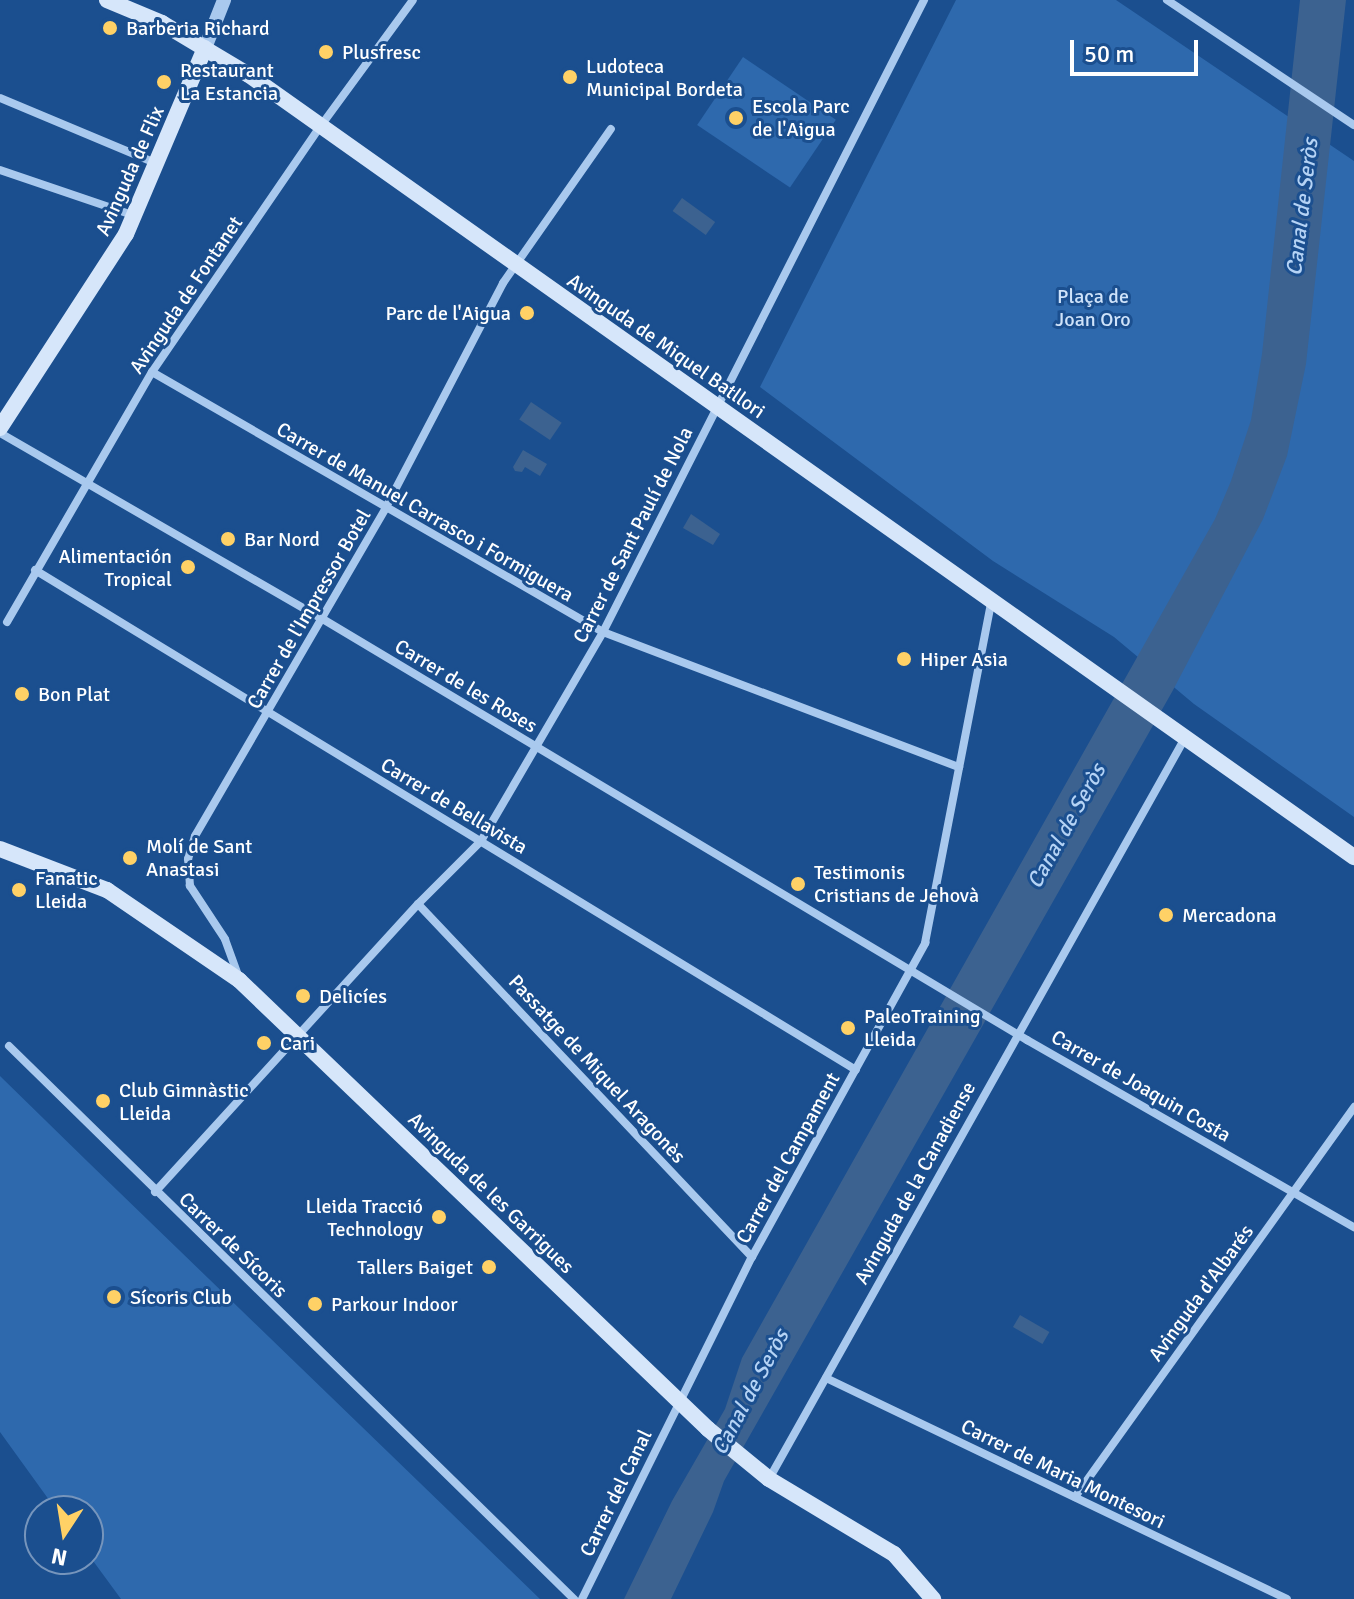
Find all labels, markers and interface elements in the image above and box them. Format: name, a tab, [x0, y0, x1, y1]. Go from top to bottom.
place label: Barberia Richard	[126, 16, 269, 40]
marker: Barberia Richard	[101, 19, 119, 37]
scale bar	[1074, 24, 1202, 74]
text: 50 m	[1084, 39, 1134, 69]
place label: Plusfresc	[342, 40, 421, 64]
marker: Plusfresc	[317, 43, 335, 61]
place label: Ludoteca Municipal Bordeta	[586, 54, 743, 101]
place label: Restaurant La Estancia	[180, 58, 278, 105]
marker: Ludoteca Municipal Bordeta	[561, 68, 579, 86]
marker: Restaurant La Estancia	[155, 73, 173, 91]
place label: Escola Parc de l'Aigua	[752, 94, 850, 141]
street label: Avinguda de Flix	[91, 102, 169, 240]
marker: Escola Parc de l'Aigua	[727, 109, 745, 127]
water label: Canal de Seròs	[1280, 137, 1324, 277]
street label: Avinguda de Fontanet	[124, 212, 248, 378]
street label: Avinguda de Miquel Batllori	[562, 269, 770, 423]
park label: Plaça de Joan Oro	[1055, 285, 1131, 332]
place label: Parc de l'Aigua	[385, 301, 511, 325]
marker: Parc de l'Aigua	[518, 304, 536, 322]
street label: Carrer de Manuel Carrasco i Formiguera	[272, 417, 578, 607]
street label: Carrer de Sant Paulí de Nola	[568, 423, 698, 647]
street label: Carrer de l'Impressor Botel	[242, 505, 376, 713]
place label: Bar Nord	[244, 527, 320, 551]
marker: Bar Nord	[219, 530, 237, 548]
place label: Alimentación Tropical	[58, 544, 172, 591]
marker: Alimentación Tropical	[179, 558, 197, 576]
street label: Carrer de les Roses	[391, 634, 541, 738]
place label: Hiper Asia	[920, 647, 1008, 671]
marker: Hiper Asia	[895, 650, 913, 668]
place label: Bon Plat	[38, 682, 110, 706]
marker: Bon Plat	[13, 685, 31, 703]
street label: Carrer de Bellavista	[376, 753, 532, 859]
water label: Canal de Seròs	[1021, 759, 1111, 893]
place label: Molí de Sant Anastasi	[146, 834, 252, 881]
marker: Molí de Sant Anastasi	[121, 849, 139, 867]
place label: Testimonis Cristians de Jehovà	[814, 860, 979, 907]
place label: Fanatic Lleida	[35, 866, 98, 913]
marker: Testimonis Cristians de Jehovà	[789, 875, 807, 893]
marker: Fanatic Lleida	[10, 881, 28, 899]
place label: Mercadona	[1182, 903, 1277, 927]
marker: Mercadona	[1157, 906, 1175, 924]
street label: Passatge de Miquel Aragonès	[503, 970, 691, 1168]
place label: Delicíes	[319, 984, 387, 1008]
marker: Delicíes	[294, 987, 312, 1005]
place label: PaleoTraining Lleida	[864, 1004, 981, 1051]
marker: PaleoTraining Lleida	[839, 1019, 857, 1037]
street label: Carrer de Joaquin Costa	[1047, 1025, 1235, 1147]
place label: Cari	[280, 1031, 315, 1055]
marker: Cari	[255, 1034, 273, 1052]
street label: Carrer del Campament	[731, 1068, 845, 1248]
place label: Club Gimnàstic Lleida	[119, 1078, 249, 1125]
street label: Avinguda de la Canadiense	[849, 1078, 981, 1288]
marker: Club Gimnàstic Lleida	[94, 1092, 112, 1110]
street label: Avinguda de les Garrigues	[403, 1108, 579, 1278]
street label: Carrer de Sícoris	[174, 1187, 292, 1303]
place label: Lleida Tracció Technology	[306, 1194, 423, 1241]
marker: Lleida Tracció Technology	[430, 1208, 448, 1226]
street label: Avinguda d'Albarés	[1143, 1220, 1259, 1366]
place label: Tallers Baiget	[357, 1255, 473, 1279]
marker: Tallers Baiget	[480, 1258, 498, 1276]
place label: Sícoris Club	[130, 1285, 232, 1309]
marker: Sícoris Club	[105, 1288, 123, 1306]
place label: Parkour Indoor	[331, 1292, 458, 1316]
marker: Parkour Indoor	[306, 1295, 324, 1313]
water label: Canal de Seròs	[706, 1325, 794, 1459]
street label: Carrer de Maria Montesori	[957, 1414, 1169, 1534]
street label: Carrer del Canal	[575, 1426, 657, 1560]
north arrow	[24, 1495, 104, 1575]
text: N	[49, 1542, 70, 1572]

